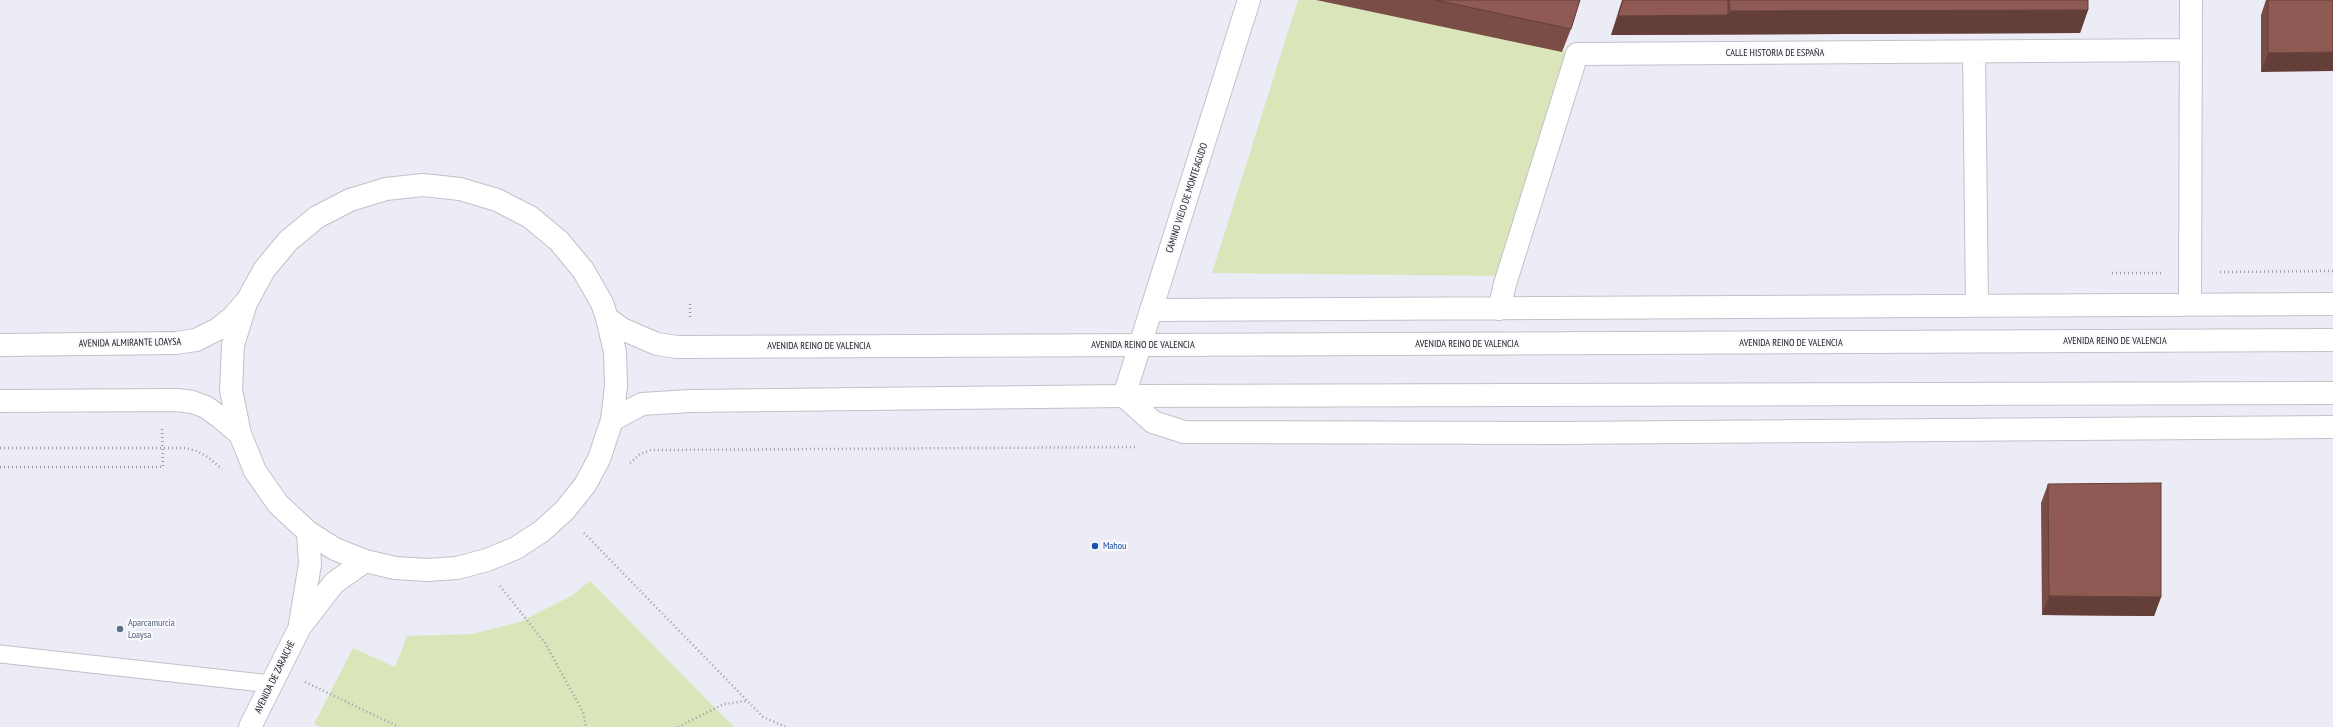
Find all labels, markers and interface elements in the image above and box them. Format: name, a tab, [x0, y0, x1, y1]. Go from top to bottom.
street label: CALLE HISTORIA DE ESPAÑA	[1726, 47, 1824, 59]
street label: CAMINO VIEJO DE MONTEAGUDO	[1164, 141, 1210, 255]
street label: AVENIDA REINO DE VALENCIA	[2063, 335, 2167, 347]
street label: AVENIDA ALMIRANTE LOAYSA	[79, 336, 181, 350]
street label: AVENIDA REINO DE VALENCIA	[1739, 337, 1843, 349]
street label: AVENIDA REINO DE VALENCIA	[1415, 338, 1519, 350]
street label: AVENIDA REINO DE VALENCIA	[1091, 339, 1195, 351]
street label: AVENIDA REINO DE VALENCIA	[767, 340, 871, 352]
place label: Mahou	[1103, 540, 1126, 552]
marker: Mahou	[1090, 541, 1100, 551]
place label: Aparcamurcia Loaysa	[128, 617, 175, 640]
marker: Aparcamurcia Loaysa	[115, 624, 125, 634]
street label: AVENIDA DE ZARAICHE	[252, 639, 298, 715]

